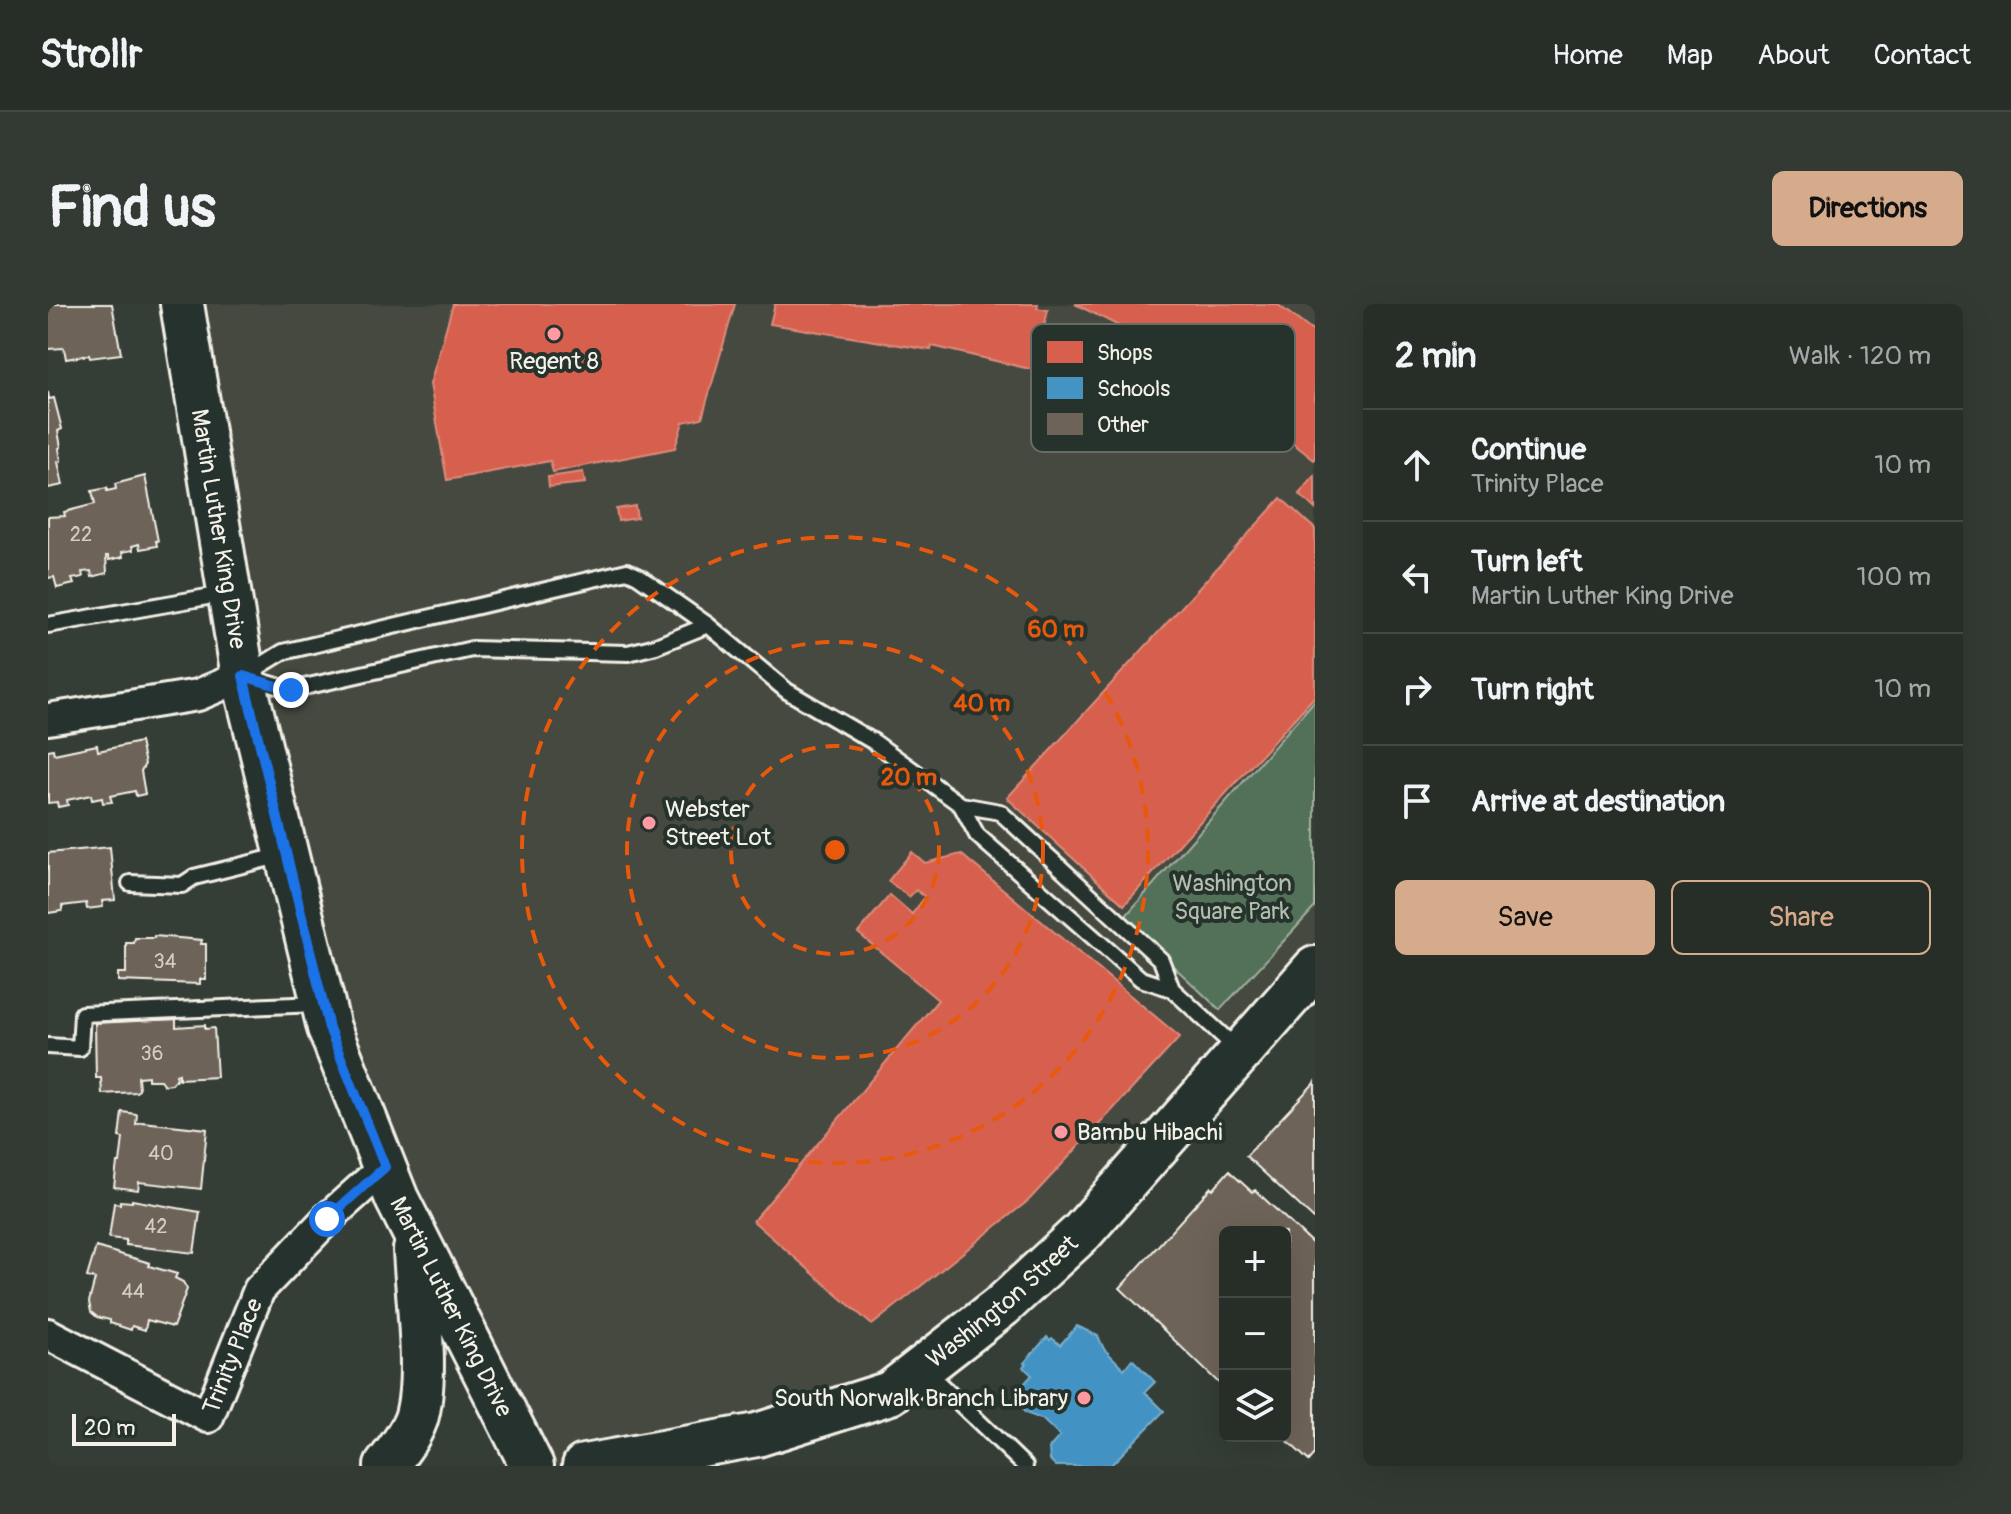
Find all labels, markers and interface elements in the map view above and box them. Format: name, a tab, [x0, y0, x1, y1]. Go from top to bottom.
text: Strollr	[40, 31, 142, 79]
text: Home	[1552, 38, 1623, 73]
text: Map	[1667, 38, 1713, 73]
text: About	[1757, 38, 1830, 73]
text: Contact	[1874, 38, 1971, 73]
button: Directions	[1772, 171, 1963, 246]
text: Find us	[48, 174, 216, 243]
legend	[1031, 324, 1295, 452]
marker: Regent 8	[545, 325, 563, 343]
text: 2 min	[1395, 335, 1477, 378]
text: Shops	[1097, 339, 1153, 367]
text: Walk · 120 m	[1789, 340, 1931, 372]
place label: Regent 8	[509, 347, 599, 376]
text: Schools	[1097, 375, 1170, 403]
street label: Martin Luther King Drive	[185, 407, 253, 651]
text: Other	[1097, 411, 1149, 439]
text: Continue	[1471, 431, 1586, 468]
icon: ahead	[1395, 443, 1439, 487]
text: 10 m	[1874, 449, 1931, 481]
text: Trinity Place	[1471, 468, 1604, 500]
house number: 22	[70, 522, 92, 547]
text: Turn left	[1471, 543, 1582, 580]
icon: left	[1395, 555, 1439, 599]
text: 100 m	[1857, 561, 1931, 593]
text: Martin Luther King Drive	[1471, 580, 1733, 612]
text: 60 m	[1028, 615, 1084, 644]
icon: right	[1395, 667, 1439, 711]
text: Turn right	[1471, 671, 1594, 708]
route end	[273, 672, 309, 708]
text: 10 m	[1874, 673, 1931, 705]
text: 40 m	[954, 689, 1010, 718]
text: 20 m	[881, 763, 937, 792]
icon: arrive	[1395, 779, 1439, 823]
text: Arrive at destination	[1471, 783, 1725, 820]
place label: Webster Street Lot	[665, 795, 772, 852]
marker: Webster Street Lot	[640, 814, 658, 832]
centre of rings	[821, 836, 849, 864]
park label: Washington Square Park	[1172, 869, 1292, 926]
button: Save	[1395, 880, 1655, 955]
button: Share	[1671, 880, 1931, 955]
house number: 34	[154, 949, 177, 974]
house number: 36	[141, 1041, 163, 1066]
place label: Bambu Hibachi	[1077, 1118, 1223, 1147]
marker: Bambu Hibachi	[1052, 1123, 1070, 1141]
house number: 40	[148, 1141, 174, 1166]
street label: Martin Luther King Drive	[384, 1192, 519, 1422]
route start	[309, 1201, 345, 1237]
house number: 42	[145, 1214, 167, 1239]
map controls	[1219, 1226, 1291, 1442]
button: +	[1219, 1226, 1291, 1298]
street label: Washington Street	[920, 1229, 1084, 1374]
house number: 44	[121, 1279, 145, 1304]
street label: Trinity Place	[196, 1294, 269, 1418]
button: −	[1219, 1298, 1291, 1370]
button: layers	[1219, 1370, 1291, 1442]
place label: South Norwalk Branch Library	[774, 1384, 1068, 1413]
marker: South Norwalk Branch Library	[1075, 1389, 1093, 1407]
scale bar	[72, 1410, 176, 1446]
text: 20 m	[84, 1414, 136, 1442]

